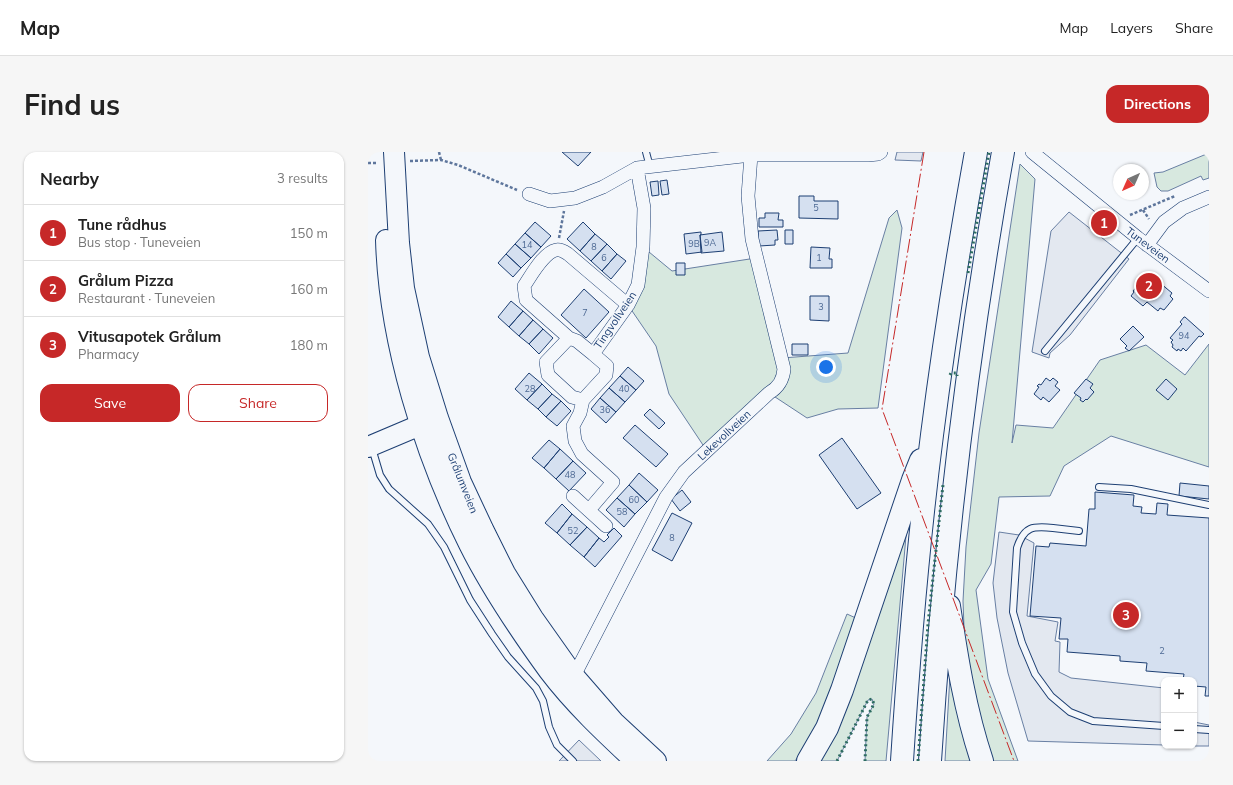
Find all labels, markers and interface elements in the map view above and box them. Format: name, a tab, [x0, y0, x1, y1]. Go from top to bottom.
text: Map	[20, 16, 60, 40]
text: Map	[1059, 19, 1088, 37]
text: Layers	[1110, 19, 1153, 37]
text: Share	[1175, 19, 1213, 37]
button: Directions	[1106, 85, 1209, 123]
text: Find us	[24, 87, 120, 122]
north arrow	[1113, 164, 1149, 200]
text: Nearby	[40, 168, 99, 189]
text: 3 results	[277, 170, 328, 186]
house number: 5	[813, 202, 819, 213]
pin: 1	[1091, 208, 1117, 238]
text: Tune rådhus	[78, 215, 166, 234]
street label: Tuneveien	[1123, 224, 1173, 266]
text: 1	[49, 225, 57, 241]
text: 150 m	[290, 225, 328, 241]
text: Bus stop · Tuneveien	[78, 234, 201, 250]
house number: 9A	[704, 237, 716, 248]
house number: 9B	[688, 238, 700, 249]
house number: 14	[522, 239, 533, 250]
house number: 8	[591, 241, 597, 252]
house number: 6	[601, 252, 607, 263]
house number: 1	[816, 252, 822, 263]
text: Grålum Pizza	[78, 271, 174, 290]
pin: 2	[1136, 271, 1162, 301]
text: 2	[49, 281, 57, 297]
text: 160 m	[290, 281, 328, 297]
street label: Tingvollveien	[591, 289, 639, 351]
text: Restaurant · Tuneveien	[78, 290, 215, 306]
house number: 3	[818, 301, 824, 312]
house number: 7	[582, 307, 588, 318]
text: Vitusapotek Grålum	[78, 327, 221, 346]
house number: 94	[1179, 330, 1190, 341]
text: 3	[49, 337, 57, 353]
text: 180 m	[290, 337, 328, 353]
text: Pharmacy	[78, 346, 139, 362]
your location	[816, 357, 836, 377]
house number: 28	[525, 383, 535, 394]
house number: 40	[619, 383, 629, 394]
button: Save	[40, 384, 180, 422]
button: Share	[188, 384, 328, 422]
house number: 36	[600, 404, 610, 415]
street label: Lekevollveien	[695, 407, 753, 463]
street label: Grålumveien	[445, 451, 481, 515]
house number: 48	[565, 469, 575, 480]
house number: 60	[629, 494, 639, 505]
house number: 58	[617, 506, 627, 517]
house number: 52	[568, 525, 578, 536]
house number: 8	[669, 532, 675, 543]
pin: 3	[1113, 600, 1139, 630]
house number: 2	[1159, 645, 1165, 656]
map controls	[1161, 677, 1197, 749]
button: +	[1161, 677, 1197, 713]
button: −	[1161, 713, 1197, 749]

